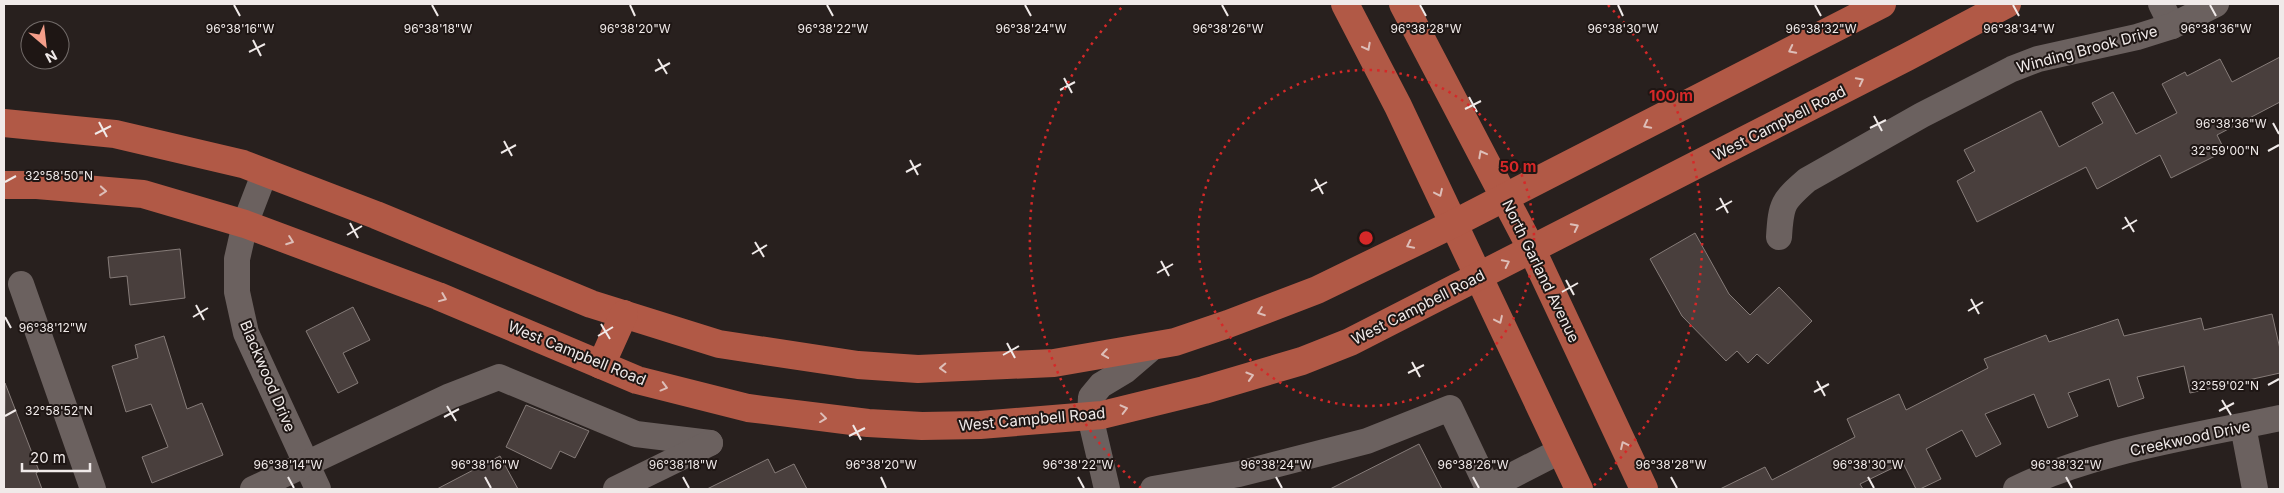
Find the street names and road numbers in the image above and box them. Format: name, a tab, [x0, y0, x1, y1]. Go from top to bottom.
street label: Winding Brook Drive	[2014, 21, 2160, 77]
street label: West Campbell Road	[1709, 81, 1849, 165]
street label: North Garland Avenue	[1498, 196, 1584, 346]
street label: West Campbell Road	[1348, 265, 1488, 349]
street label: Blackwood Drive	[236, 317, 300, 435]
street label: West Campbell Road	[505, 317, 649, 389]
street label: West Campbell Road	[958, 403, 1106, 435]
street label: Creekwood Drive	[2128, 416, 2252, 460]

